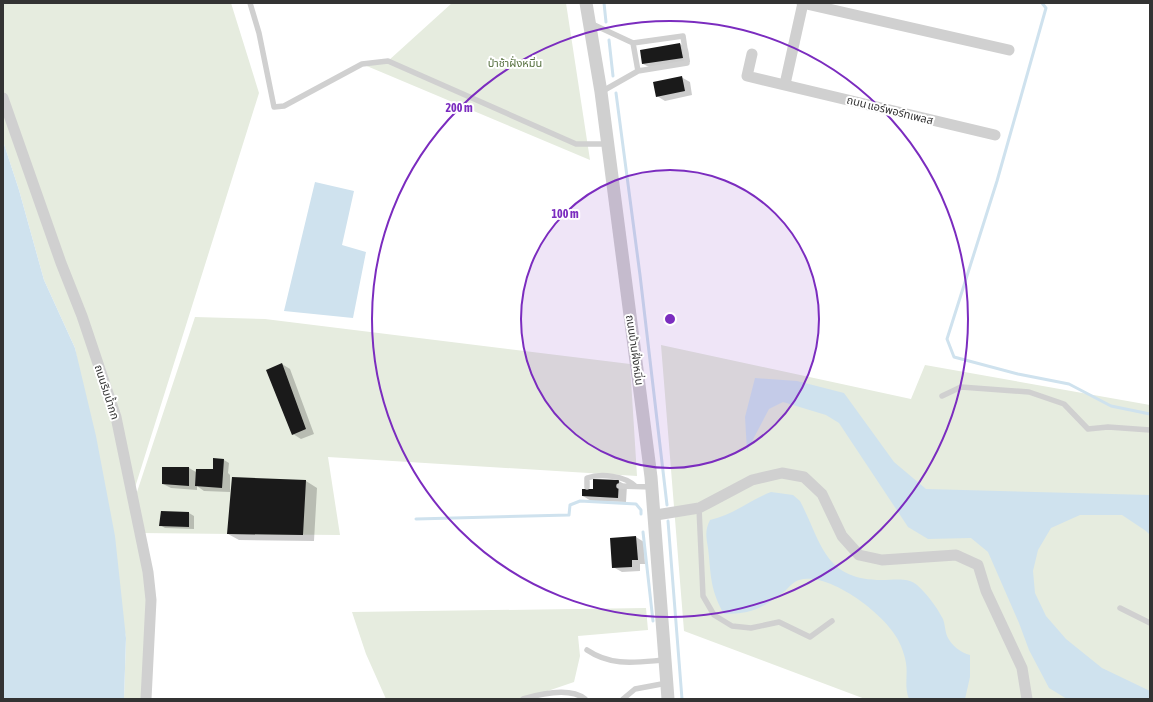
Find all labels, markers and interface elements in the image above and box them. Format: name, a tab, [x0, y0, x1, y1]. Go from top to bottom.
park label: ป่าช้าฝั่งหมิ่น	[488, 55, 542, 69]
street label: ถนน แอร์พอร์ทเพลส	[846, 93, 934, 127]
text: 200 m	[445, 101, 473, 115]
text: 100 m	[551, 207, 579, 221]
centre of rings	[663, 312, 677, 326]
street label: ถนนบ้านฝั่งหมิ่น	[624, 314, 647, 386]
street label: ถนนริมน้ำกก	[93, 363, 123, 421]

